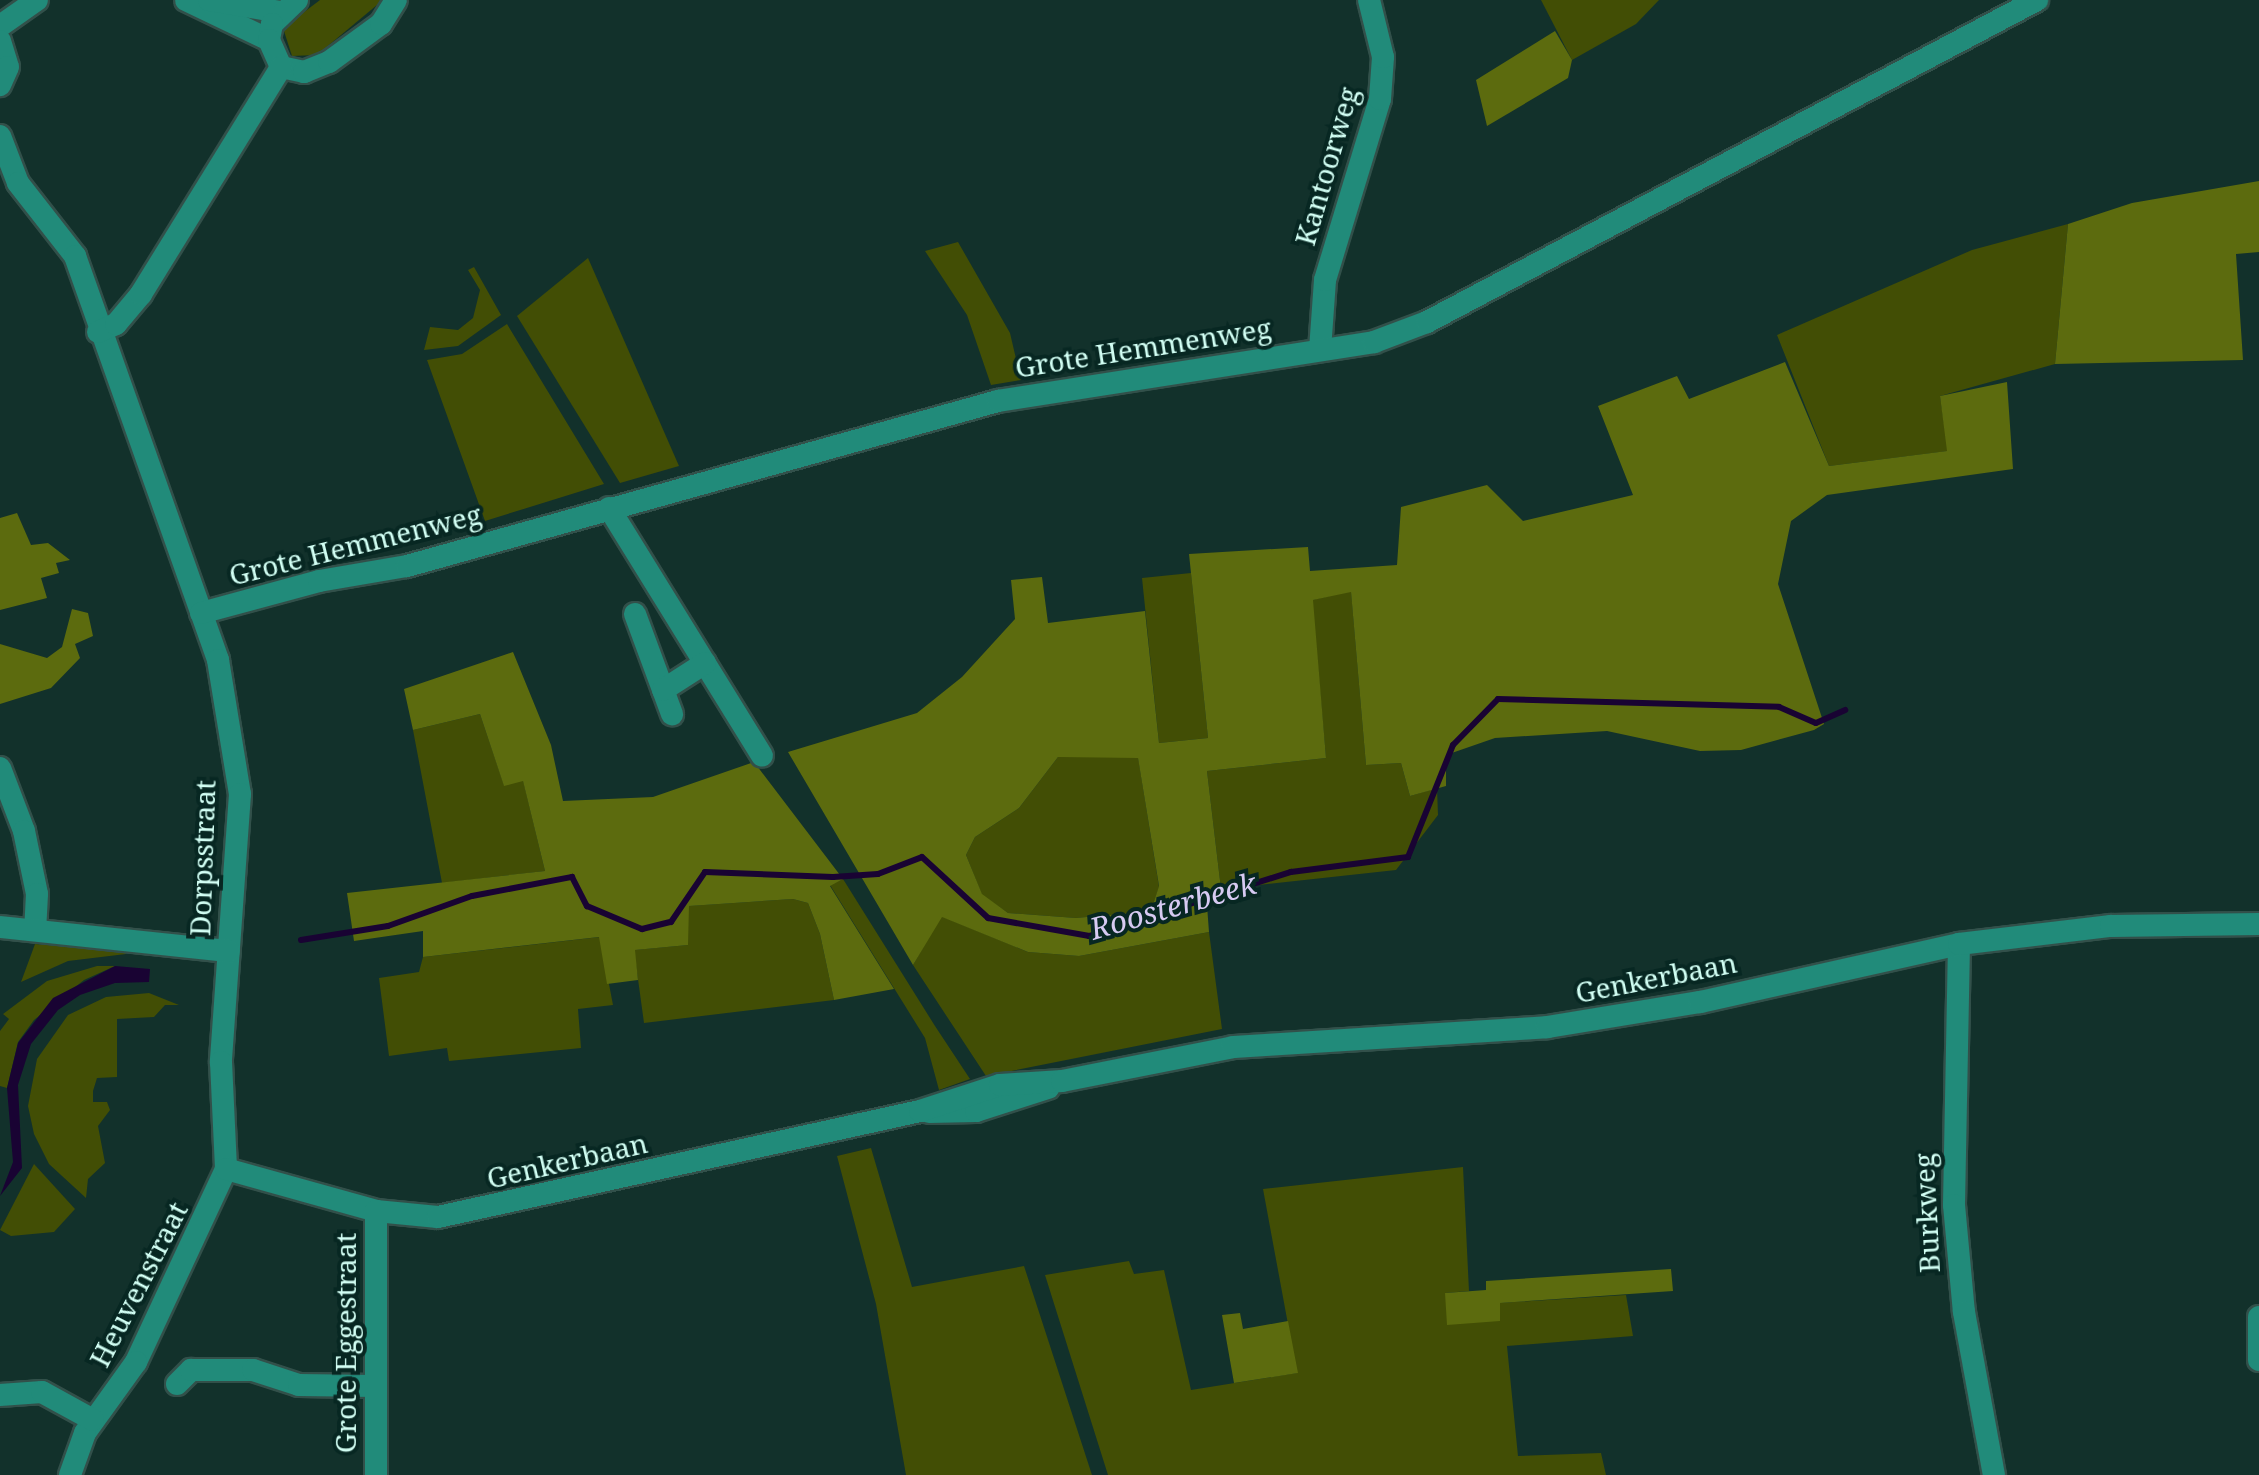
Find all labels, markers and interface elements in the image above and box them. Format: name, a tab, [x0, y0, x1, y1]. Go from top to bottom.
street label: Kantoorweg	[1287, 83, 1365, 249]
street label: Grote Hemmenweg	[1013, 310, 1273, 384]
street label: Grote Hemmenweg	[225, 496, 485, 592]
street label: Dorpsstraat	[182, 779, 222, 937]
water label: Roosterbeek	[1086, 865, 1260, 947]
street label: Genkerbaan	[1572, 945, 1740, 1009]
street label: Genkerbaan	[483, 1125, 651, 1195]
street label: Burkweg	[1906, 1152, 1946, 1274]
street label: Heuvenstraat	[82, 1196, 194, 1372]
street label: Grote Eggestraat	[328, 1233, 362, 1453]

